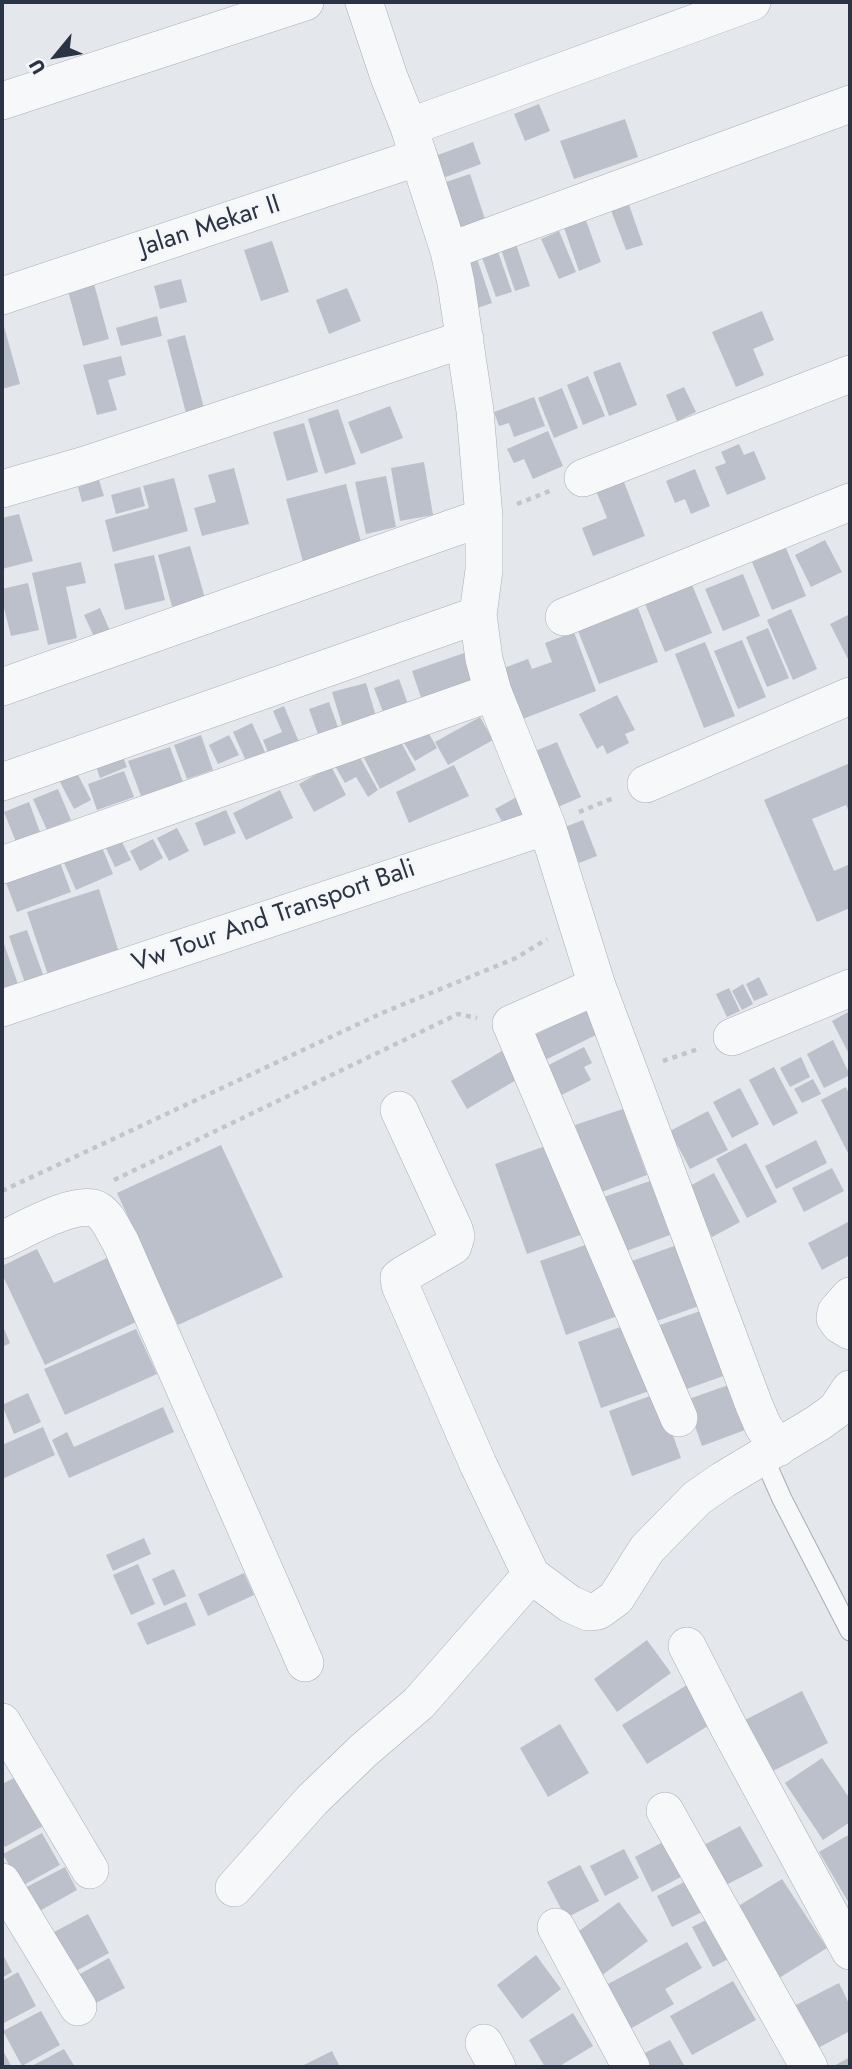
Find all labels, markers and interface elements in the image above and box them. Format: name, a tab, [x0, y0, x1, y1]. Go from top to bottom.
north arrow	[21, 21, 91, 91]
text: U	[22, 54, 52, 79]
street label: Jalan Mekar II	[135, 190, 285, 264]
street label: Vw Tour And Transport Bali	[128, 854, 420, 980]

